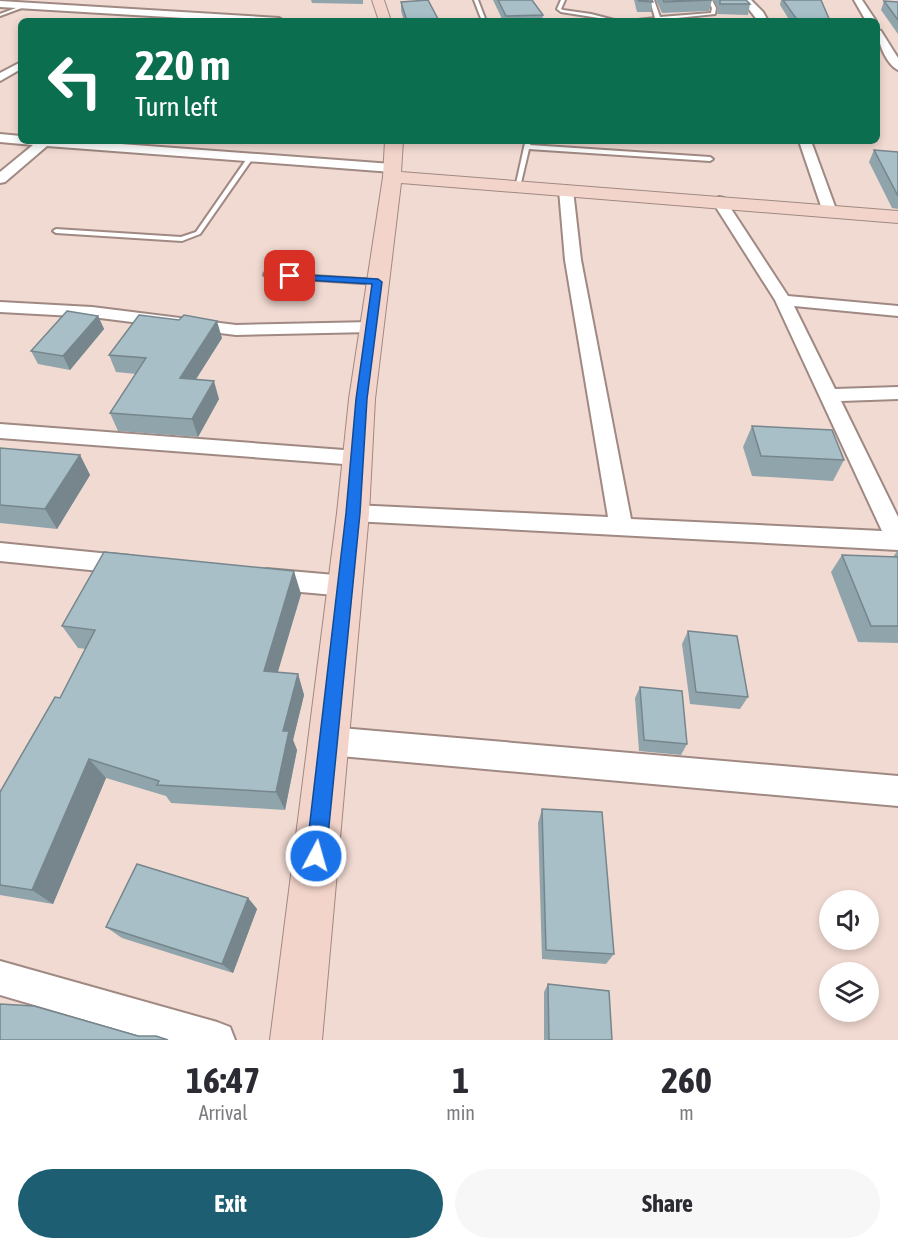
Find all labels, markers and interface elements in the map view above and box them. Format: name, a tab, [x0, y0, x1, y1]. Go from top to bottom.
text: 220 m	[135, 41, 230, 89]
icon: left	[36, 42, 114, 120]
text: Turn left	[135, 91, 218, 122]
pin	[264, 250, 315, 301]
icon: arrive	[273, 259, 306, 292]
position arrow	[284, 824, 348, 888]
map controls	[819, 890, 879, 1022]
button: sound	[819, 890, 879, 950]
button: layers	[819, 962, 879, 1022]
text: 16:47	[186, 1059, 260, 1101]
text: 1	[452, 1059, 469, 1101]
text: 260	[661, 1059, 712, 1101]
text: Arrival	[199, 1101, 248, 1124]
text: min	[446, 1101, 475, 1124]
text: m	[679, 1101, 694, 1124]
button: Exit	[18, 1169, 443, 1238]
button: Share	[455, 1169, 880, 1238]

